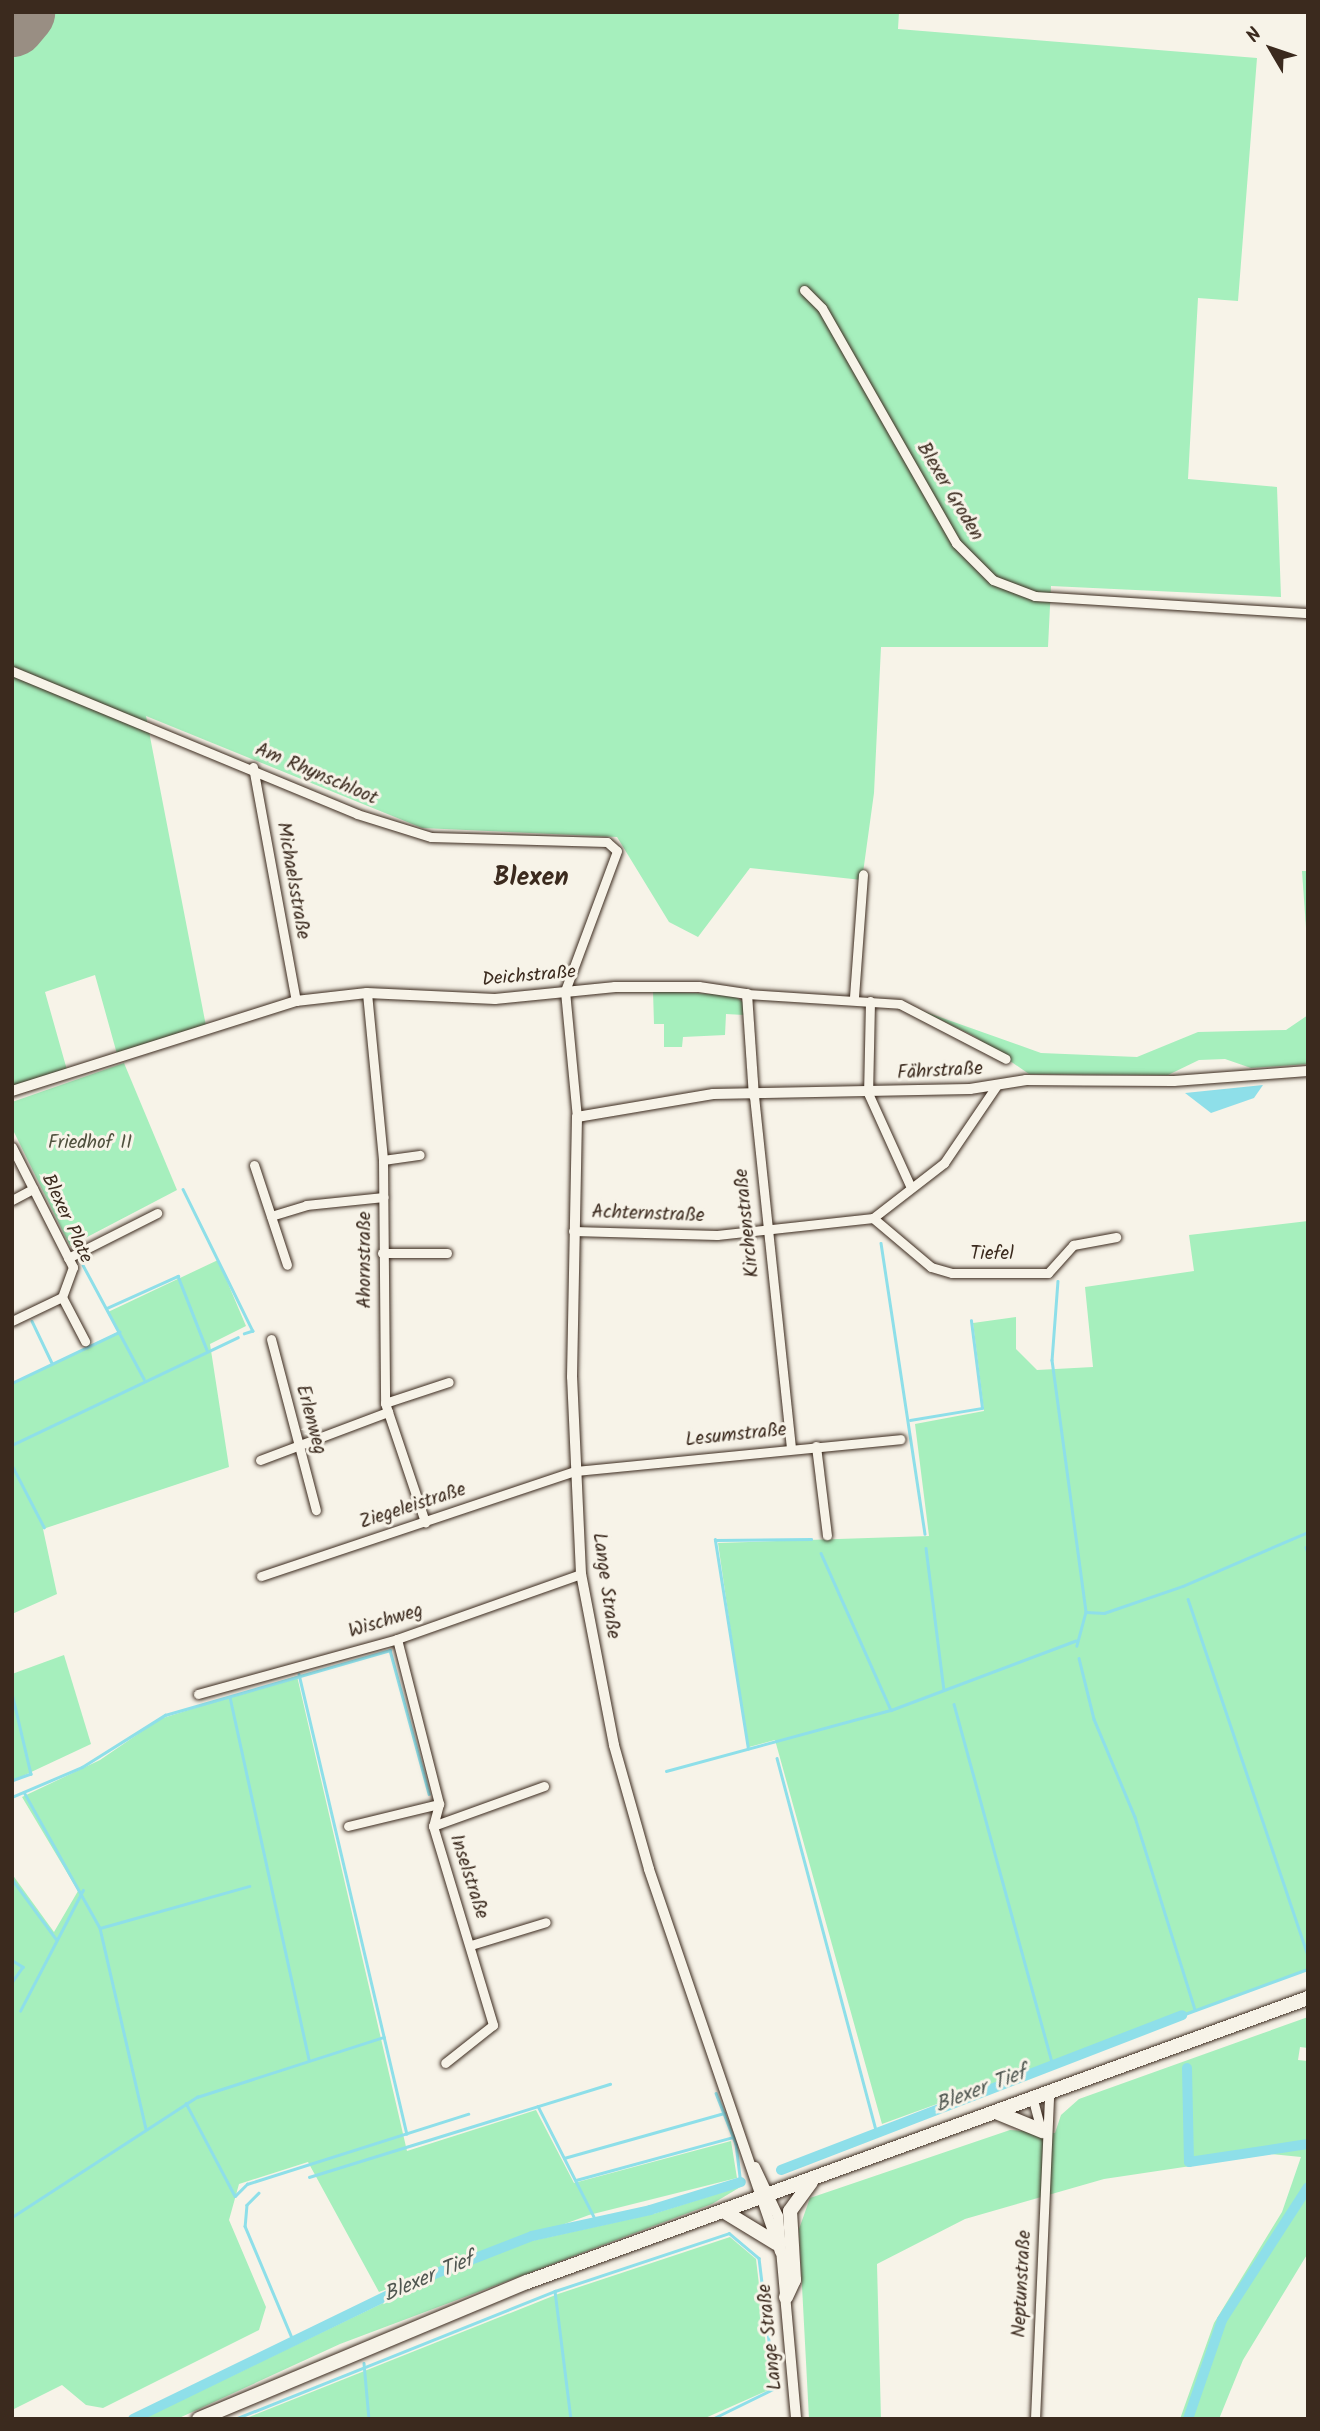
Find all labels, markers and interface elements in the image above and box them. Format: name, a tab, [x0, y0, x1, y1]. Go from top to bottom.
north arrow	[1236, 14, 1306, 84]
text: N	[1239, 22, 1270, 50]
street label: Blexer Groden	[911, 439, 987, 545]
street label: Am Rhynschloot	[251, 739, 381, 811]
street label: Michaelsstraße	[270, 821, 314, 941]
district label: Blexen	[493, 863, 569, 895]
street label: Deichstraße	[481, 962, 577, 992]
street label: Fährstraße	[897, 1058, 983, 1086]
park label: Friedhof II	[48, 1133, 132, 1155]
street label: Kirchenstraße	[731, 1167, 765, 1279]
street label: Blexer Plate	[35, 1171, 97, 1267]
street label: Achternstraße	[591, 1202, 705, 1228]
street label: Ahornstraße	[355, 1211, 377, 1309]
street label: Tiefel	[970, 1244, 1014, 1266]
street label: Erlenweg	[290, 1383, 330, 1457]
street label: Lesumstraße	[684, 1419, 788, 1453]
street label: Ziegeleistraße	[357, 1479, 469, 1535]
street label: Lange Straße	[586, 1531, 624, 1641]
street label: Wischweg	[346, 1600, 426, 1644]
street label: Inselstraße	[444, 1832, 492, 1922]
water label: Blexer Tief	[932, 2061, 1030, 2119]
street label: Neptunstraße	[1009, 2230, 1037, 2338]
water label: Blexer Tief	[380, 2248, 478, 2308]
street label: Lange Straße	[754, 2283, 788, 2391]

